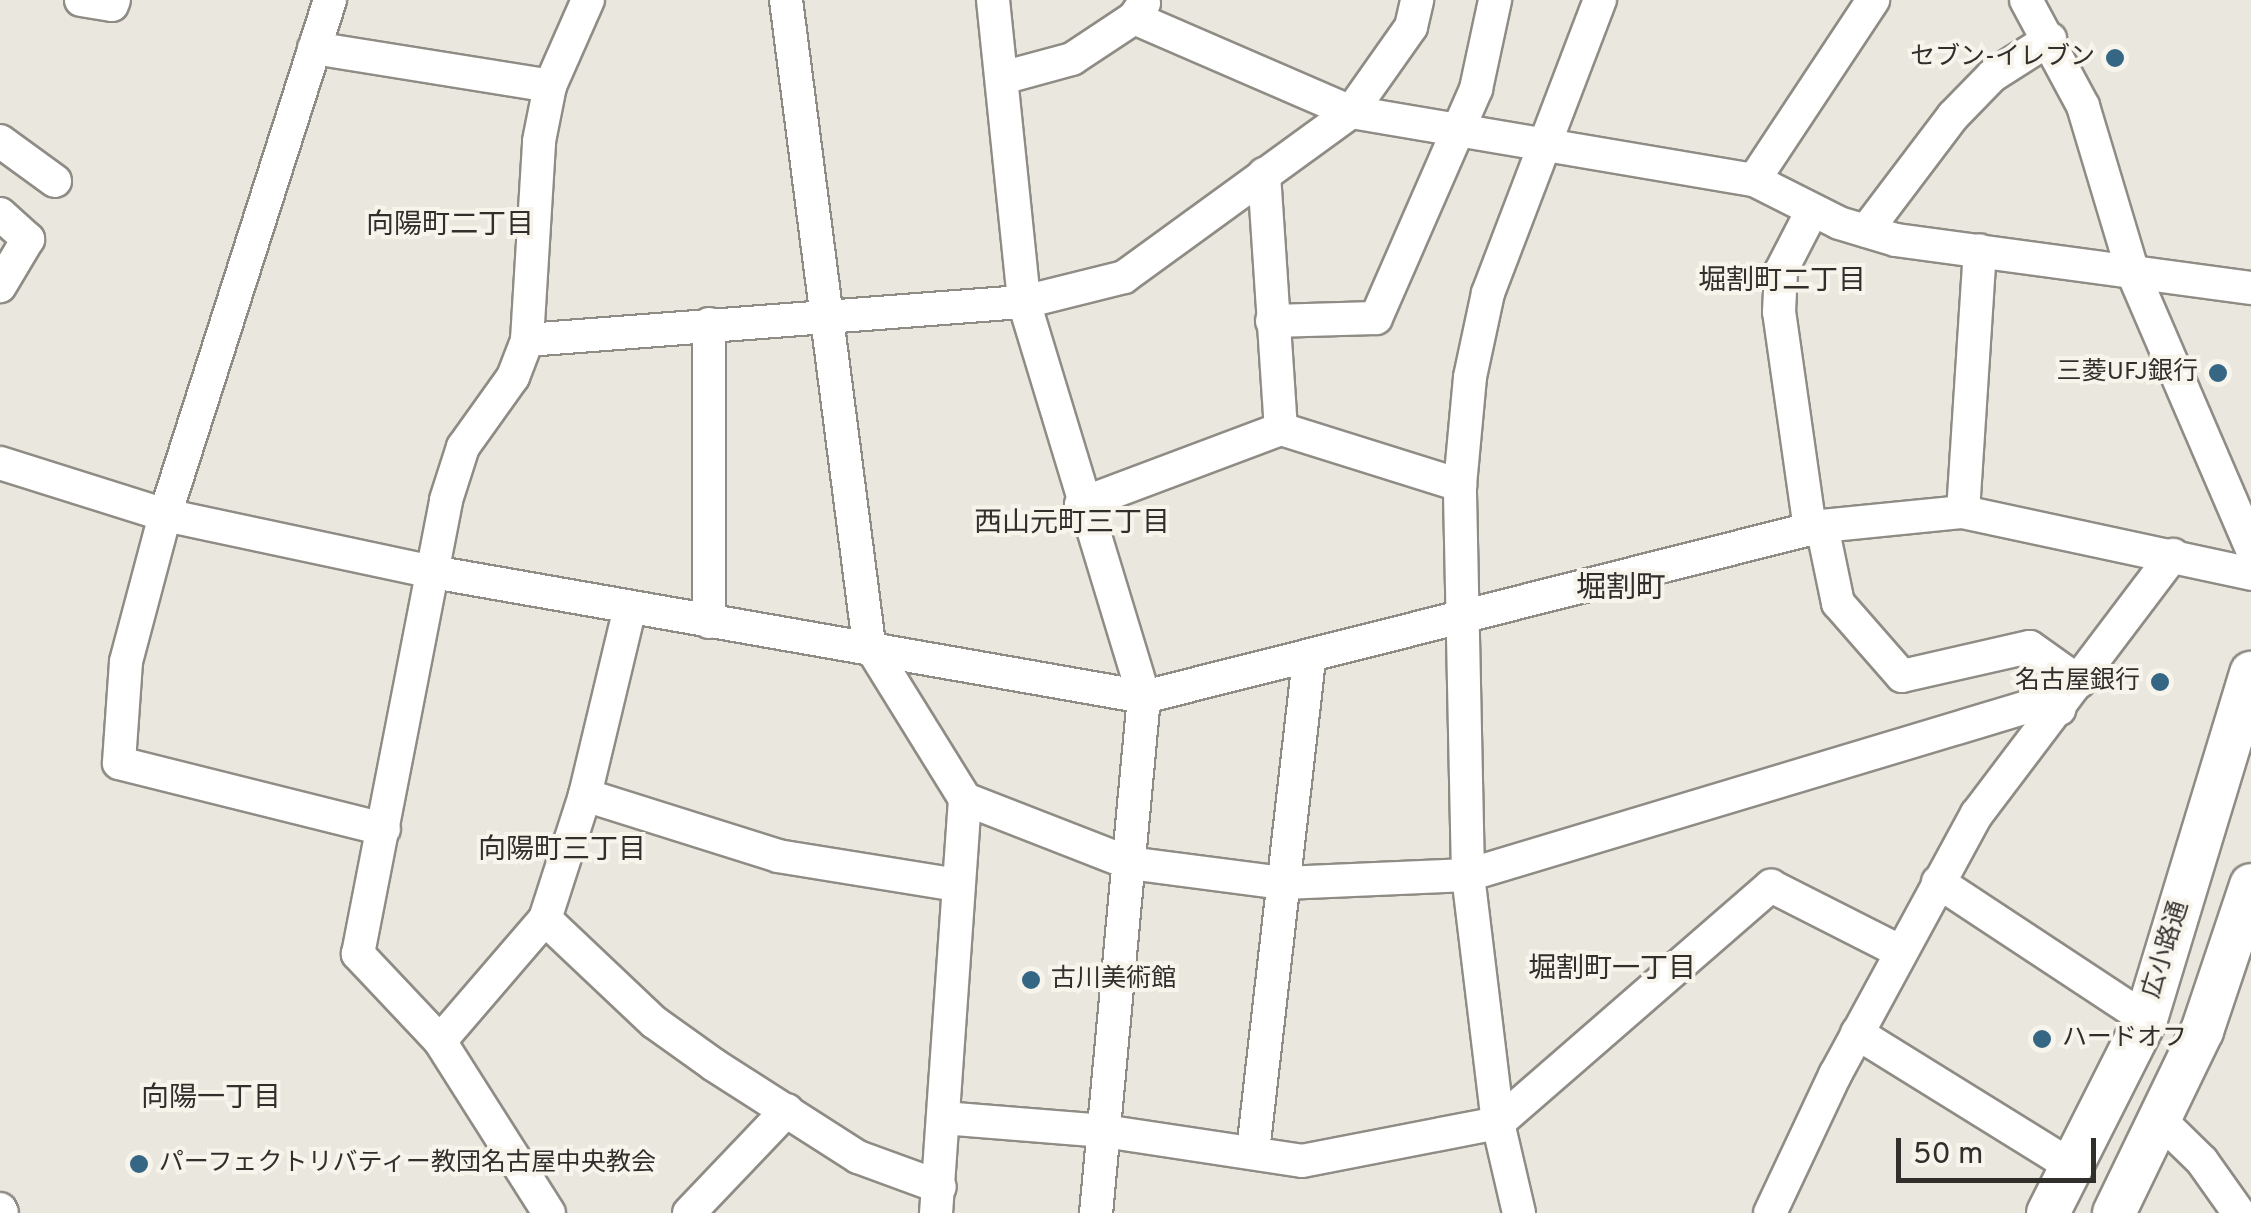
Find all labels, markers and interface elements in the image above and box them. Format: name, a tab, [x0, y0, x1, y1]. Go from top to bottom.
place label: セブン-イレブン	[1910, 43, 2095, 73]
marker: セブン-イレブン	[2104, 47, 2126, 69]
district label: 向陽町二丁目	[366, 209, 534, 243]
district label: 堀割町二丁目	[1698, 265, 1866, 299]
place label: 三菱UFJ銀行	[2057, 358, 2198, 388]
marker: 三菱UFJ銀行	[2207, 362, 2229, 384]
district label: 西山元町三丁目	[974, 507, 1170, 541]
district label: 堀割町	[1576, 572, 1666, 608]
place label: 名古屋銀行	[2015, 667, 2140, 697]
marker: 名古屋銀行	[2149, 671, 2171, 693]
district label: 向陽町三丁目	[478, 834, 646, 868]
street label: 広小路通	[2138, 898, 2196, 1002]
district label: 堀割町一丁目	[1528, 953, 1696, 987]
place label: 古川美術館	[1051, 965, 1176, 995]
marker: 古川美術館	[1020, 969, 1042, 991]
place label: ハードオフ	[2062, 1024, 2187, 1054]
marker: ハードオフ	[2031, 1028, 2053, 1050]
district label: 向陽一丁目	[141, 1082, 281, 1116]
scale bar	[1901, 1118, 2101, 1180]
text: 50 m	[1913, 1137, 1983, 1174]
place label: パーフェクトリバティー教団名古屋中央教会	[159, 1149, 659, 1179]
marker: パーフェクトリバティー教団名古屋中央教会	[128, 1153, 150, 1175]

